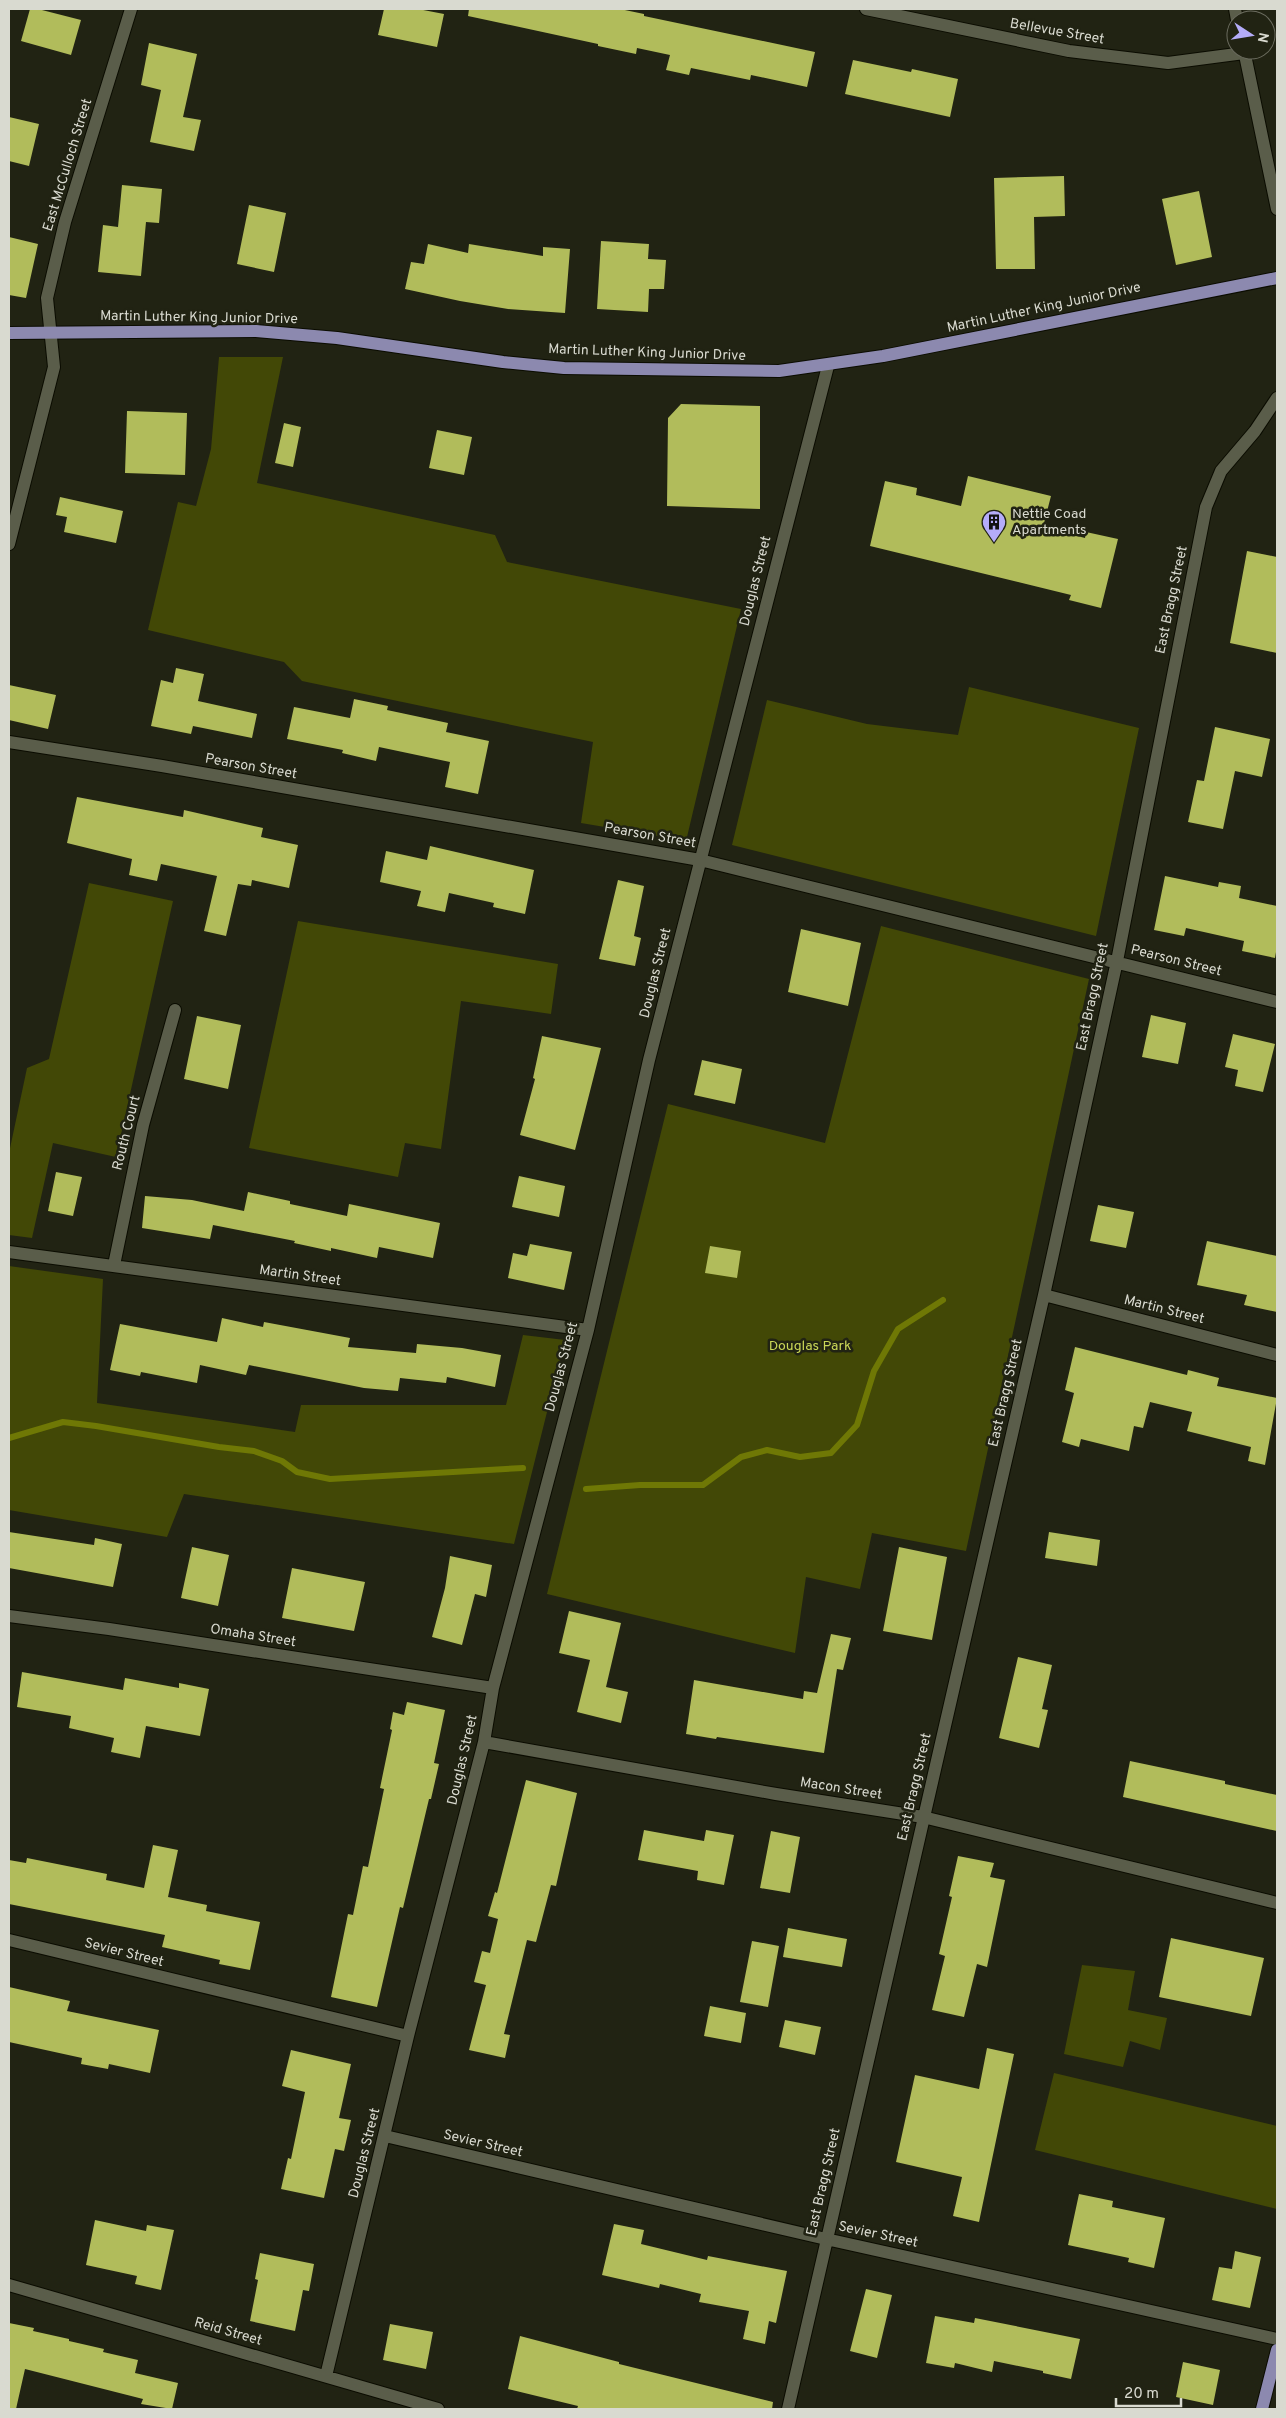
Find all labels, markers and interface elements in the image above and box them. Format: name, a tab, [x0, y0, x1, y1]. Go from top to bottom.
north arrow	[1226, 10, 1276, 60]
street label: Bellevue Street	[1008, 15, 1106, 49]
text: N	[1253, 31, 1272, 44]
street label: East McCulloch Street	[40, 97, 96, 233]
street label: Martin Luther King Junior Drive	[946, 279, 1142, 337]
street label: Martin Luther King Junior Drive	[100, 308, 298, 328]
street label: Martin Luther King Junior Drive	[548, 341, 746, 365]
place label: Nettie Coad Apartments	[1012, 506, 1087, 539]
building icon: Nettie Coad Apartments	[981, 509, 1007, 543]
street label: Douglas Street	[737, 534, 775, 628]
street label: East Bragg Street	[1152, 544, 1192, 656]
street label: Pearson Street	[204, 751, 298, 783]
street label: Pearson Street	[603, 820, 697, 852]
street label: Douglas Street	[637, 926, 675, 1020]
street label: East Bragg Street	[1073, 941, 1113, 1053]
street label: Pearson Street	[1129, 941, 1223, 981]
street label: Routh Court	[109, 1094, 145, 1172]
street label: Martin Street	[258, 1262, 342, 1290]
street label: Martin Street	[1122, 1292, 1206, 1328]
street label: Douglas Street	[542, 1320, 582, 1414]
street label: East Bragg Street	[985, 1337, 1027, 1449]
park label: Douglas Park	[769, 1338, 851, 1355]
street label: Omaha Street	[209, 1621, 297, 1651]
street label: Douglas Street	[444, 1713, 482, 1807]
street label: East Bragg Street	[894, 1731, 936, 1843]
street label: Macon Street	[799, 1774, 883, 1804]
street label: Sevier Street	[83, 1935, 165, 1971]
street label: Douglas Street	[346, 2106, 384, 2200]
street label: East Bragg Street	[803, 2126, 845, 2238]
street label: Sevier Street	[442, 2127, 524, 2161]
street label: Sevier Street	[837, 2218, 919, 2252]
street label: Reid Street	[192, 2314, 264, 2350]
scale bar	[1116, 2376, 1181, 2408]
text: 20 m	[1124, 2385, 1159, 2404]

